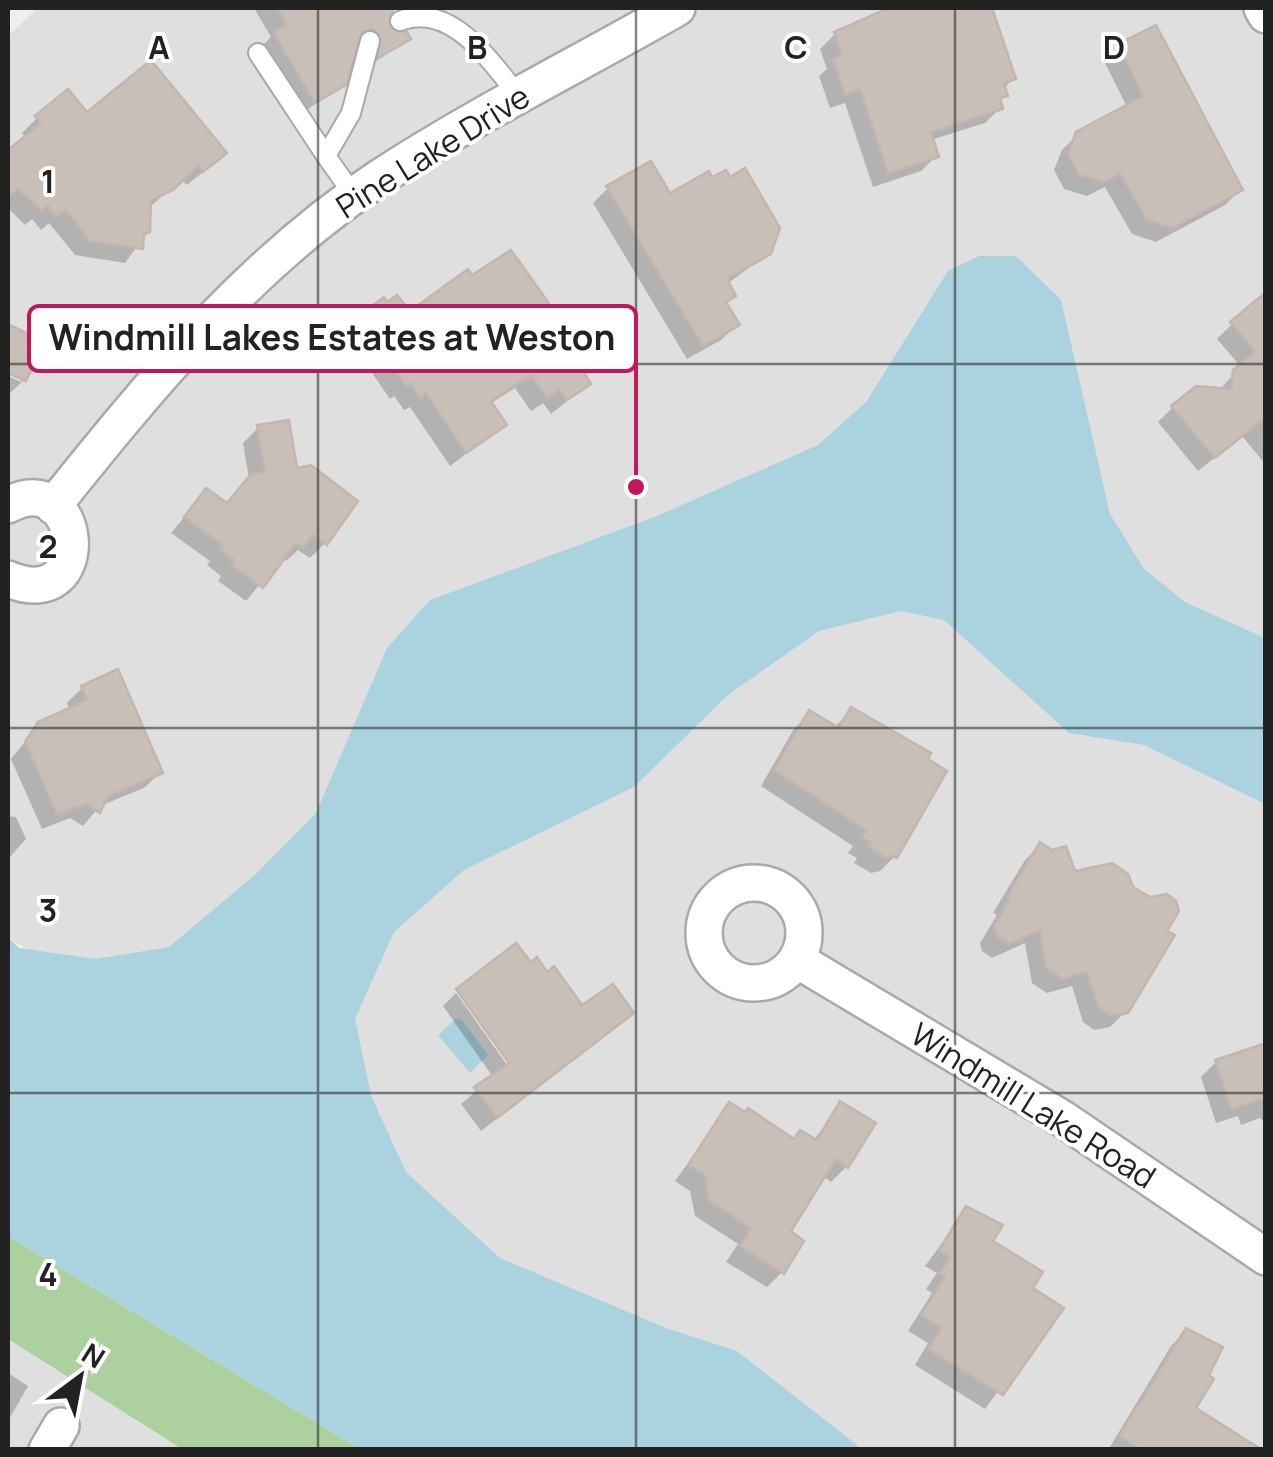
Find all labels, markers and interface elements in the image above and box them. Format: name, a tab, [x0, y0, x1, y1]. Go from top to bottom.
text: A	[148, 25, 170, 69]
text: B	[467, 25, 487, 69]
text: C	[784, 25, 808, 69]
text: D	[1103, 25, 1125, 69]
street label: Pine Lake Drive	[327, 74, 538, 228]
text: 1	[41, 159, 55, 203]
callout: Windmill Lakes Estates at Weston	[29, 306, 636, 371]
text: Windmill Lakes Estates at Weston	[49, 313, 615, 361]
text: 2	[38, 524, 58, 568]
text: 3	[39, 888, 57, 932]
street label: Windmill Lake Road	[903, 1012, 1164, 1198]
text: 4	[38, 1252, 58, 1296]
north arrow	[30, 1327, 130, 1427]
text: N	[75, 1334, 112, 1376]

